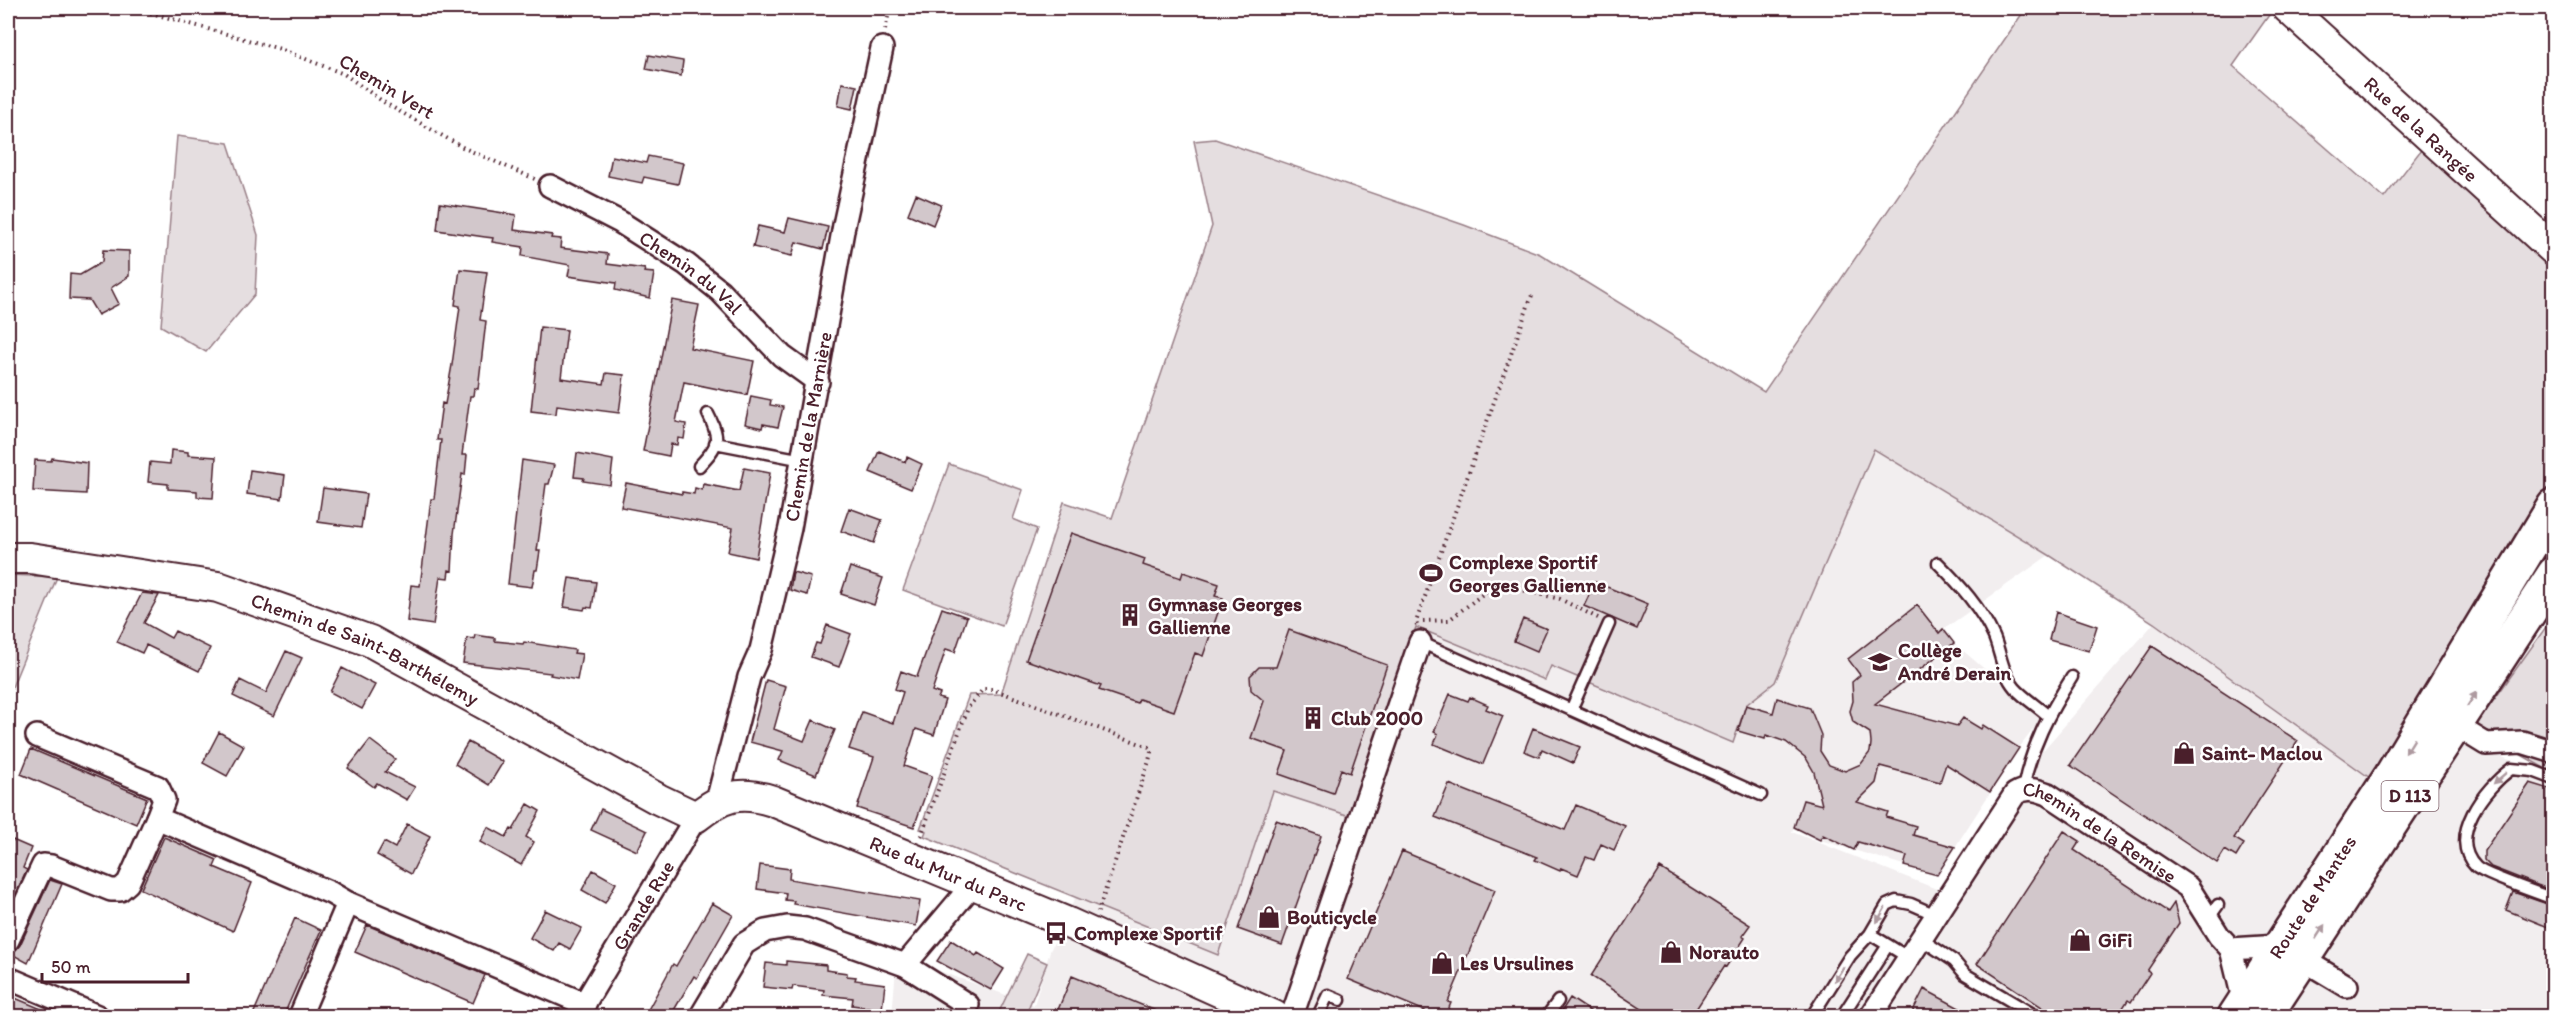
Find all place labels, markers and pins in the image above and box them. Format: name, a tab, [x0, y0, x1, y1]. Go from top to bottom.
place label: Complexe Sportif Georges Gallienne	[1449, 550, 1607, 598]
sports icon: Complexe Sportif Georges Gallienne	[1418, 560, 1444, 586]
place label: Gymnase Georges Gallienne	[1148, 592, 1302, 639]
building icon: Gymnase Georges Gallienne	[1117, 602, 1143, 628]
place label: Collège André Derain	[1897, 638, 2011, 685]
school or university icon: Collège André Derain	[1867, 649, 1893, 675]
building icon: Club 2000	[1300, 705, 1326, 731]
place label: Club 2000	[1331, 706, 1423, 730]
shop icon: Saint- Maclou	[2171, 740, 2197, 766]
place label: Saint- Maclou	[2202, 741, 2322, 765]
shop icon: Bouticycle	[1256, 904, 1282, 930]
place label: Bouticycle	[1287, 905, 1377, 930]
bus stop icon: Complexe Sportif	[1043, 920, 1069, 946]
place label: Complexe Sportif	[1074, 921, 1223, 946]
shop icon: GiFi	[2067, 927, 2093, 953]
place label: GiFi	[2098, 928, 2132, 952]
shop icon: Norauto	[1658, 939, 1684, 965]
place label: Norauto	[1689, 940, 1759, 964]
shop icon: Les Ursulines	[1429, 950, 1455, 976]
place label: Les Ursulines	[1460, 951, 1574, 975]

